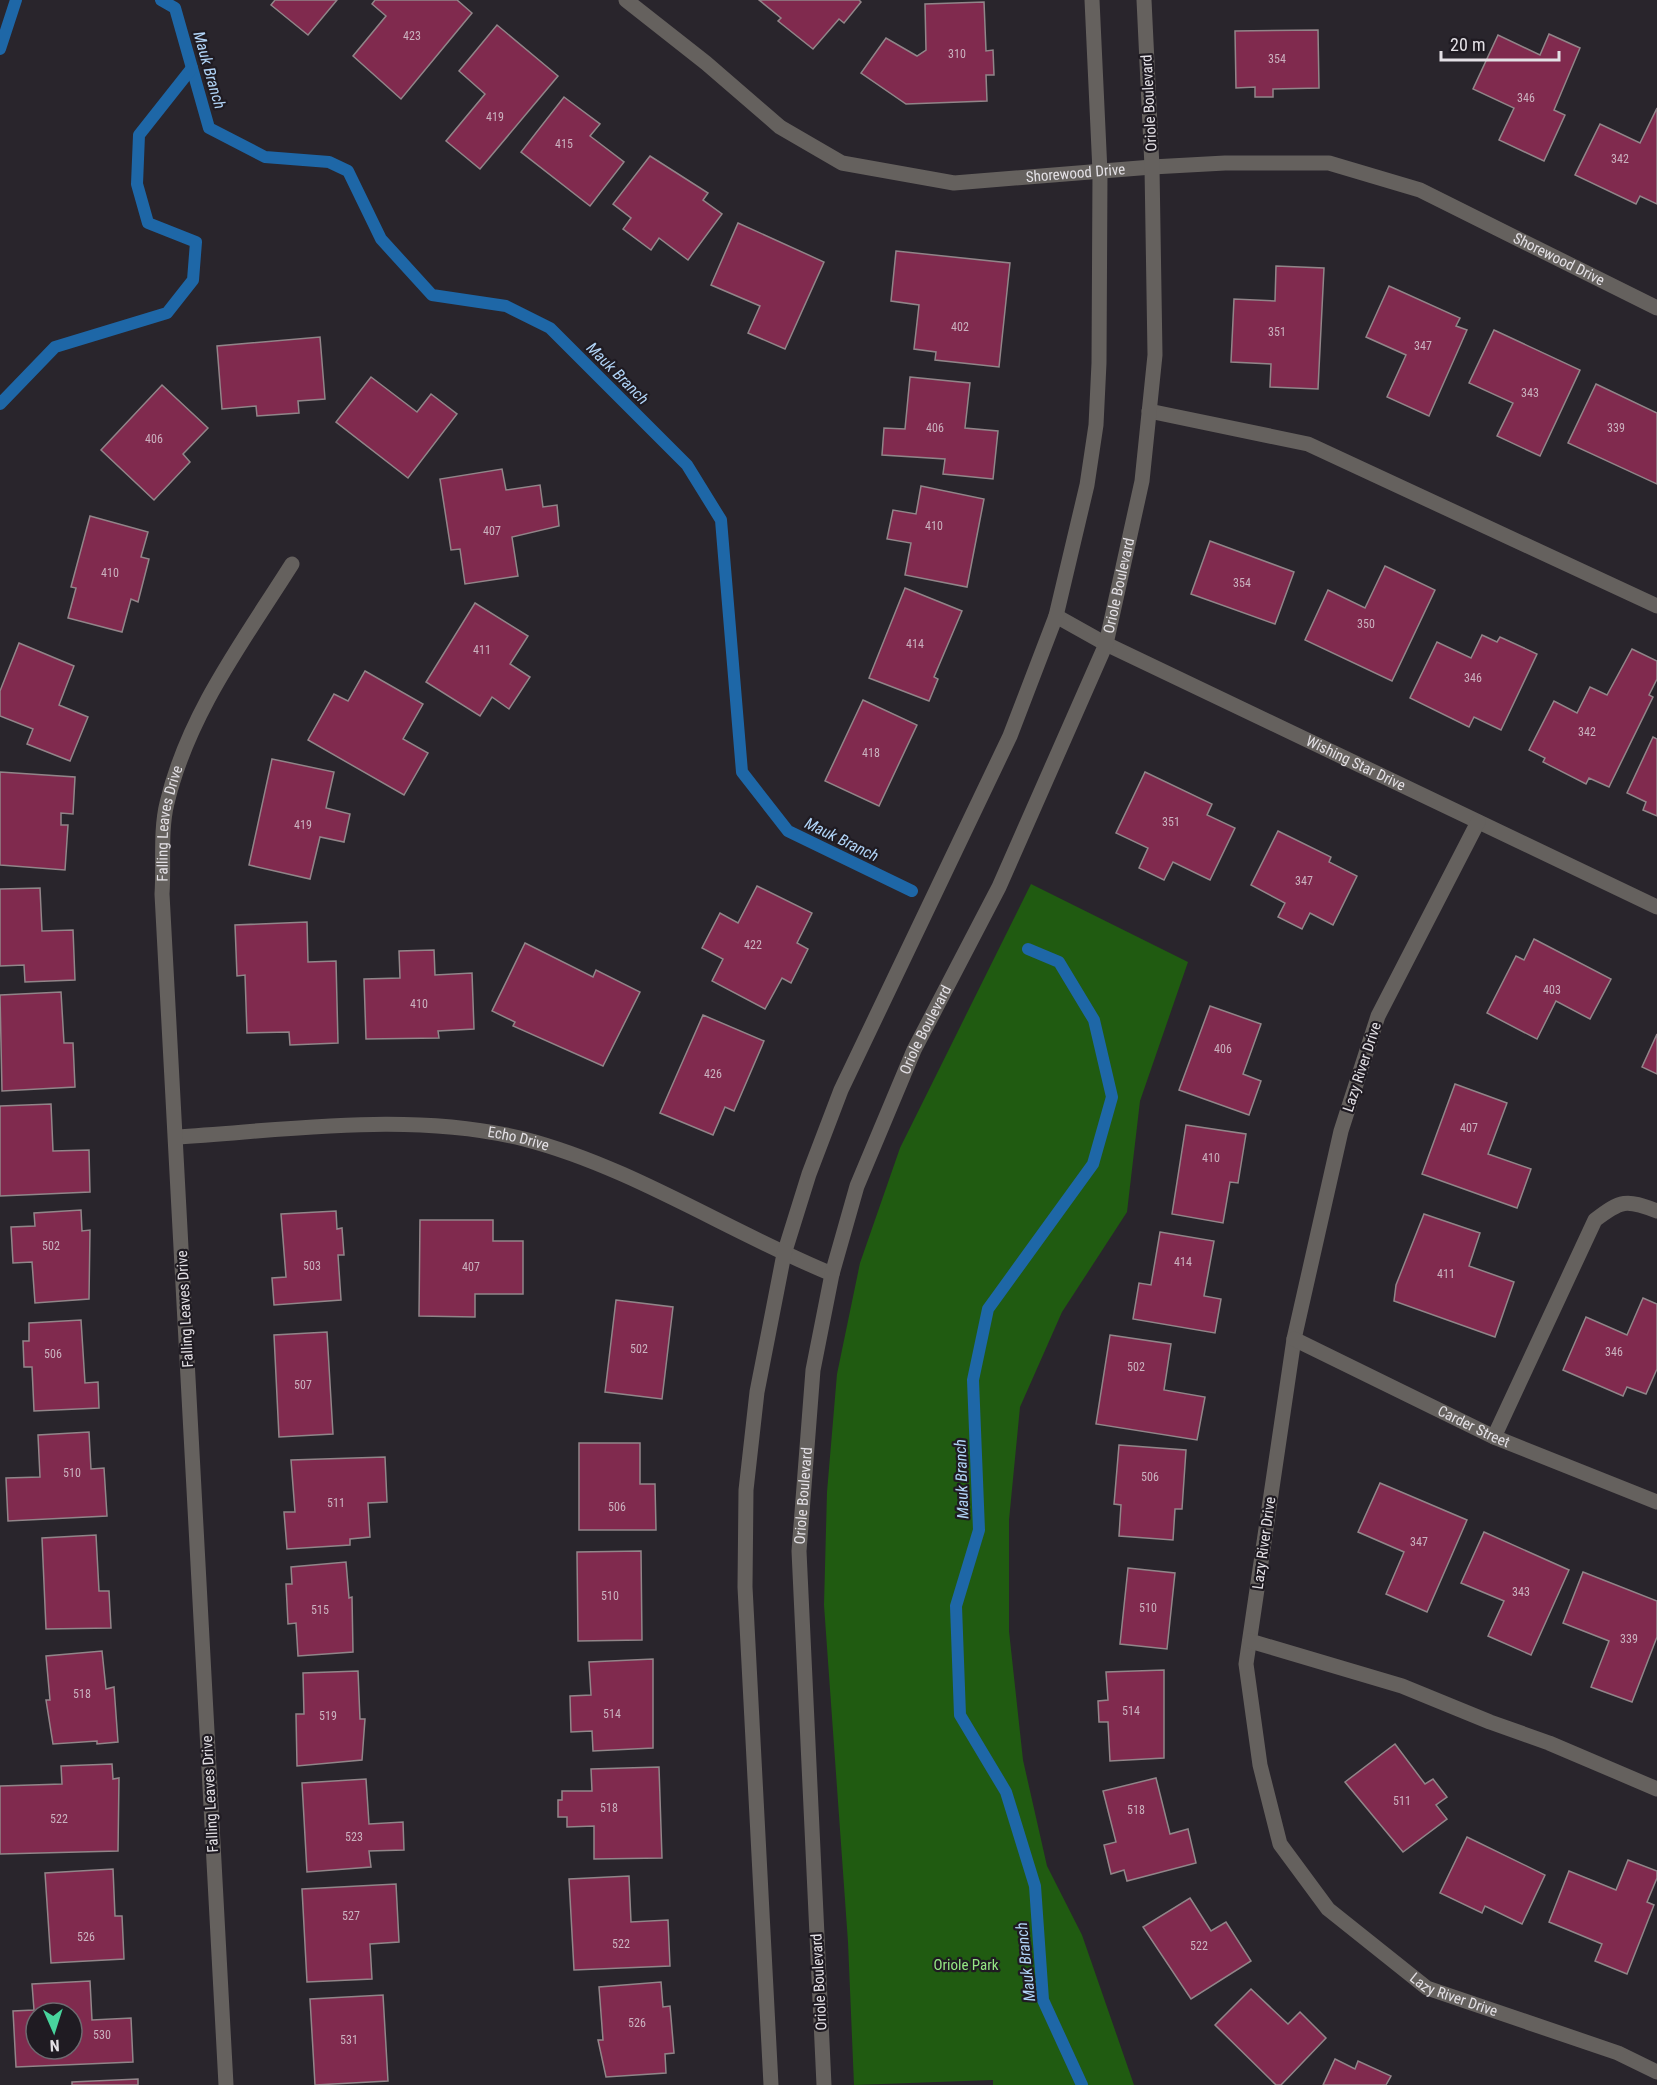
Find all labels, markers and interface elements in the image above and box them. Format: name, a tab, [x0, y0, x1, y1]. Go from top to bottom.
scale bar	[1441, 24, 1560, 62]
water label: Mauk Branch	[189, 29, 230, 111]
house number: 423	[403, 29, 421, 43]
text: 20 m	[1450, 34, 1485, 55]
house number: 310	[948, 47, 966, 61]
house number: 354	[1268, 52, 1286, 66]
street label: Oriole Boulevard	[1137, 54, 1161, 152]
house number: 346	[1517, 91, 1535, 105]
house number: 419	[486, 110, 504, 124]
house number: 415	[555, 137, 573, 151]
house number: 342	[1611, 152, 1629, 166]
street label: Shorewood Drive	[1025, 160, 1126, 186]
street label: Shorewood Drive	[1510, 229, 1608, 289]
house number: 402	[951, 320, 969, 334]
house number: 351	[1268, 325, 1286, 339]
water label: Mauk Branch	[583, 338, 653, 408]
house number: 347	[1414, 339, 1432, 353]
house number: 343	[1521, 386, 1539, 400]
house number: 406	[926, 421, 944, 435]
house number: 339	[1607, 421, 1625, 435]
house number: 406	[145, 432, 163, 446]
house number: 410	[925, 519, 943, 533]
house number: 407	[483, 524, 501, 538]
street label: Oriole Boulevard	[1100, 536, 1138, 635]
house number: 410	[101, 566, 119, 580]
house number: 354	[1233, 576, 1251, 590]
house number: 350	[1357, 617, 1375, 631]
house number: 414	[906, 637, 924, 651]
house number: 411	[473, 643, 491, 657]
house number: 346	[1464, 671, 1482, 685]
house number: 342	[1578, 725, 1596, 739]
street label: Wishing Star Drive	[1303, 732, 1408, 795]
house number: 418	[862, 746, 880, 760]
street label: Falling Leaves Drive	[154, 763, 186, 882]
water label: Mauk Branch	[802, 813, 882, 865]
house number: 351	[1162, 815, 1180, 829]
house number: 419	[294, 818, 312, 832]
house number: 347	[1295, 874, 1313, 888]
house number: 422	[744, 938, 762, 952]
street label: Oriole Boulevard	[896, 982, 955, 1077]
house number: 403	[1543, 983, 1561, 997]
house number: 410	[410, 997, 428, 1011]
street label: Lazy River Drive	[1339, 1020, 1385, 1114]
house number: 406	[1214, 1042, 1232, 1056]
house number: 426	[704, 1067, 722, 1081]
house number: 407	[1460, 1121, 1478, 1135]
street label: Echo Drive	[486, 1123, 551, 1155]
house number: 410	[1202, 1151, 1220, 1165]
house number: 502	[42, 1239, 60, 1253]
street label: Falling Leaves Drive	[173, 1250, 197, 1368]
house number: 414	[1174, 1255, 1192, 1269]
house number: 503	[303, 1259, 321, 1273]
house number: 407	[462, 1260, 480, 1274]
house number: 411	[1437, 1267, 1455, 1281]
house number: 502	[630, 1342, 648, 1356]
house number: 346	[1605, 1345, 1623, 1359]
house number: 506	[44, 1347, 62, 1361]
house number: 502	[1127, 1360, 1145, 1374]
house number: 507	[294, 1378, 312, 1392]
street label: Carder Street	[1435, 1402, 1512, 1451]
water label: Mauk Branch	[951, 1439, 972, 1519]
street label: Oriole Boulevard	[791, 1447, 816, 1545]
house number: 510	[63, 1466, 81, 1480]
house number: 506	[1141, 1470, 1159, 1484]
house number: 511	[327, 1496, 345, 1510]
street label: Lazy River Drive	[1249, 1496, 1279, 1590]
house number: 506	[608, 1500, 626, 1514]
house number: 347	[1410, 1535, 1428, 1549]
house number: 343	[1512, 1585, 1530, 1599]
house number: 510	[601, 1589, 619, 1603]
house number: 510	[1139, 1601, 1157, 1615]
house number: 515	[311, 1603, 329, 1617]
house number: 339	[1620, 1632, 1638, 1646]
house number: 518	[73, 1687, 91, 1701]
house number: 514	[1122, 1704, 1140, 1718]
house number: 514	[603, 1707, 621, 1721]
house number: 519	[319, 1709, 337, 1723]
street label: Falling Leaves Drive	[198, 1735, 222, 1853]
house number: 511	[1393, 1794, 1411, 1808]
house number: 518	[600, 1801, 618, 1815]
house number: 518	[1127, 1803, 1145, 1817]
house number: 522	[50, 1812, 68, 1826]
house number: 523	[345, 1830, 363, 1844]
house number: 527	[342, 1909, 360, 1923]
water label: Mauk Branch	[1012, 1921, 1039, 2003]
house number: 526	[77, 1930, 95, 1944]
street label: Oriole Boulevard	[807, 1933, 831, 2031]
house number: 522	[612, 1937, 630, 1951]
house number: 522	[1190, 1939, 1208, 1953]
park label: Oriole Park	[933, 1956, 999, 1974]
street label: Lazy River Drive	[1406, 1969, 1500, 2020]
north arrow	[24, 2001, 84, 2061]
house number: 526	[628, 2016, 646, 2030]
house number: 530	[93, 2028, 111, 2042]
house number: 531	[340, 2033, 358, 2047]
text: N	[49, 2036, 60, 2055]

